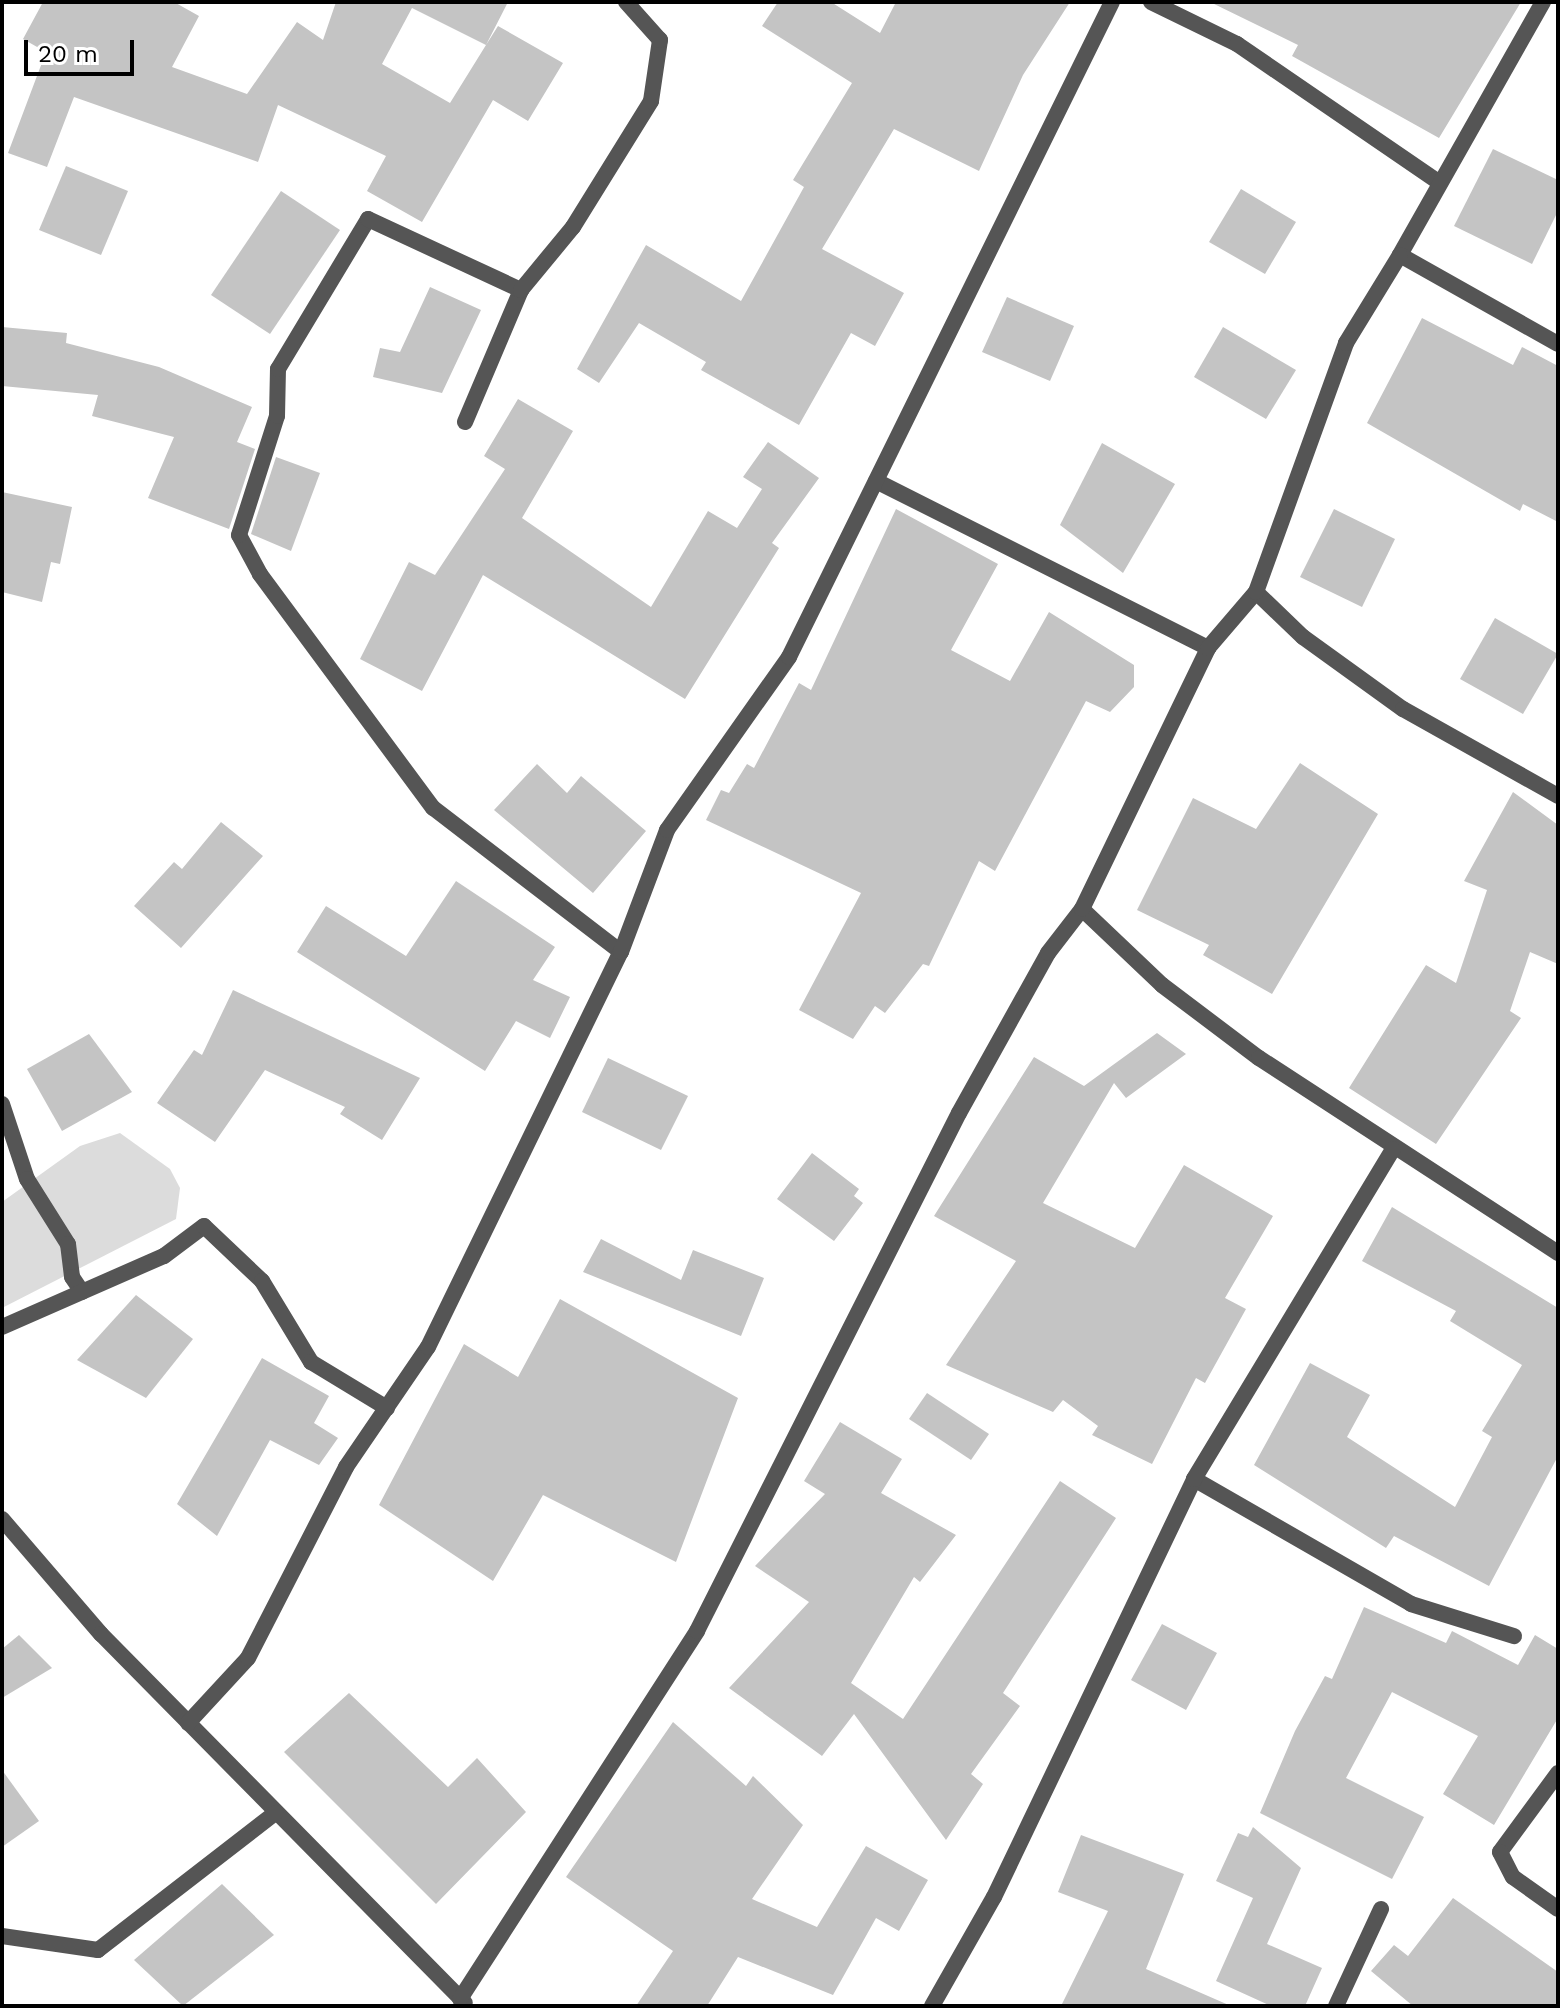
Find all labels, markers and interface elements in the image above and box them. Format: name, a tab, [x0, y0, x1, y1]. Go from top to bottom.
scale bar	[28, 24, 138, 74]
text: 20 m	[38, 40, 98, 68]

